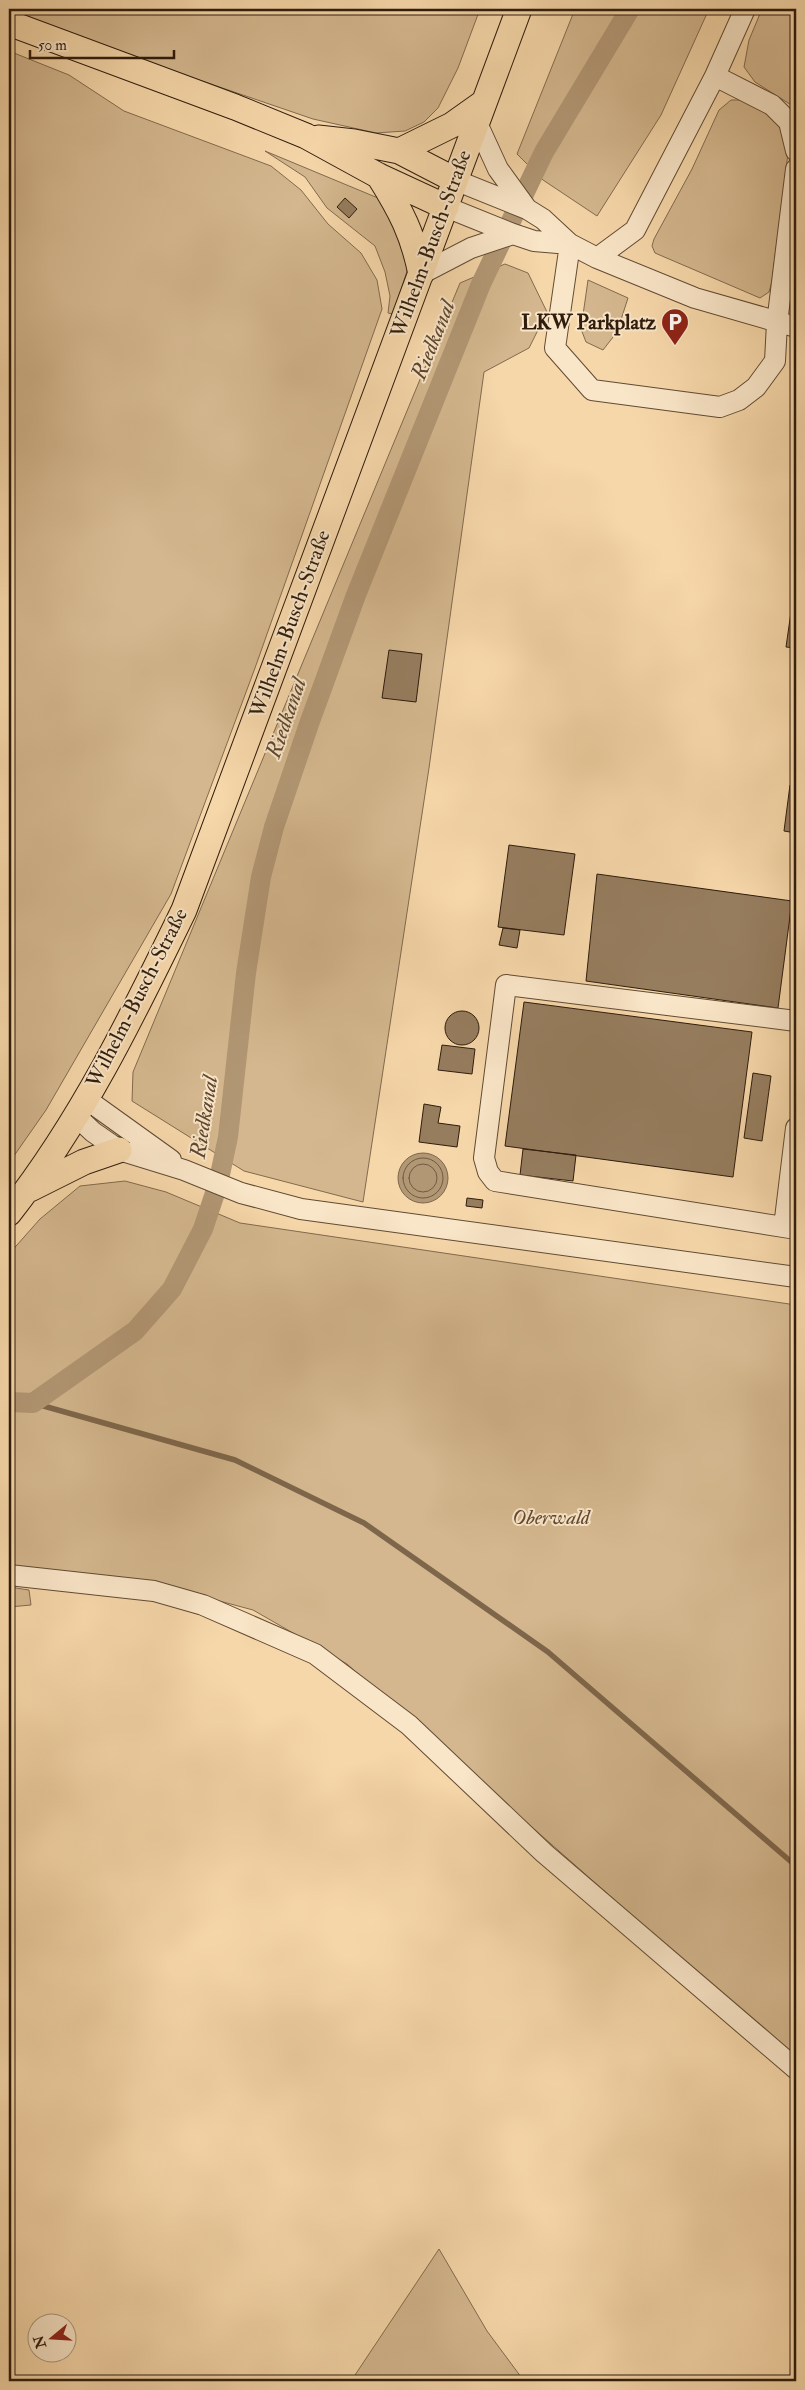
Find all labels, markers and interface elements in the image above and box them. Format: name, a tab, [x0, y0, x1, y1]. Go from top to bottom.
scale bar	[30, 28, 174, 60]
text: 50 m	[38, 36, 67, 55]
street label: Wilhelm-Busch-Straße	[384, 146, 478, 343]
water label: Riedkanal	[404, 295, 462, 385]
parking icon: LKW Parkplatz	[660, 307, 690, 346]
place label: LKW Parkplatz	[521, 309, 657, 336]
street label: Wilhelm-Busch-Straße	[243, 526, 337, 723]
water label: Riedkanal	[259, 672, 313, 763]
street label: Wilhelm-Busch-Straße	[80, 903, 194, 1093]
water label: Riedkanal	[184, 1072, 225, 1161]
park label: Oberwald	[512, 1504, 591, 1531]
north arrow	[28, 2312, 78, 2362]
text: N	[30, 2333, 50, 2351]

